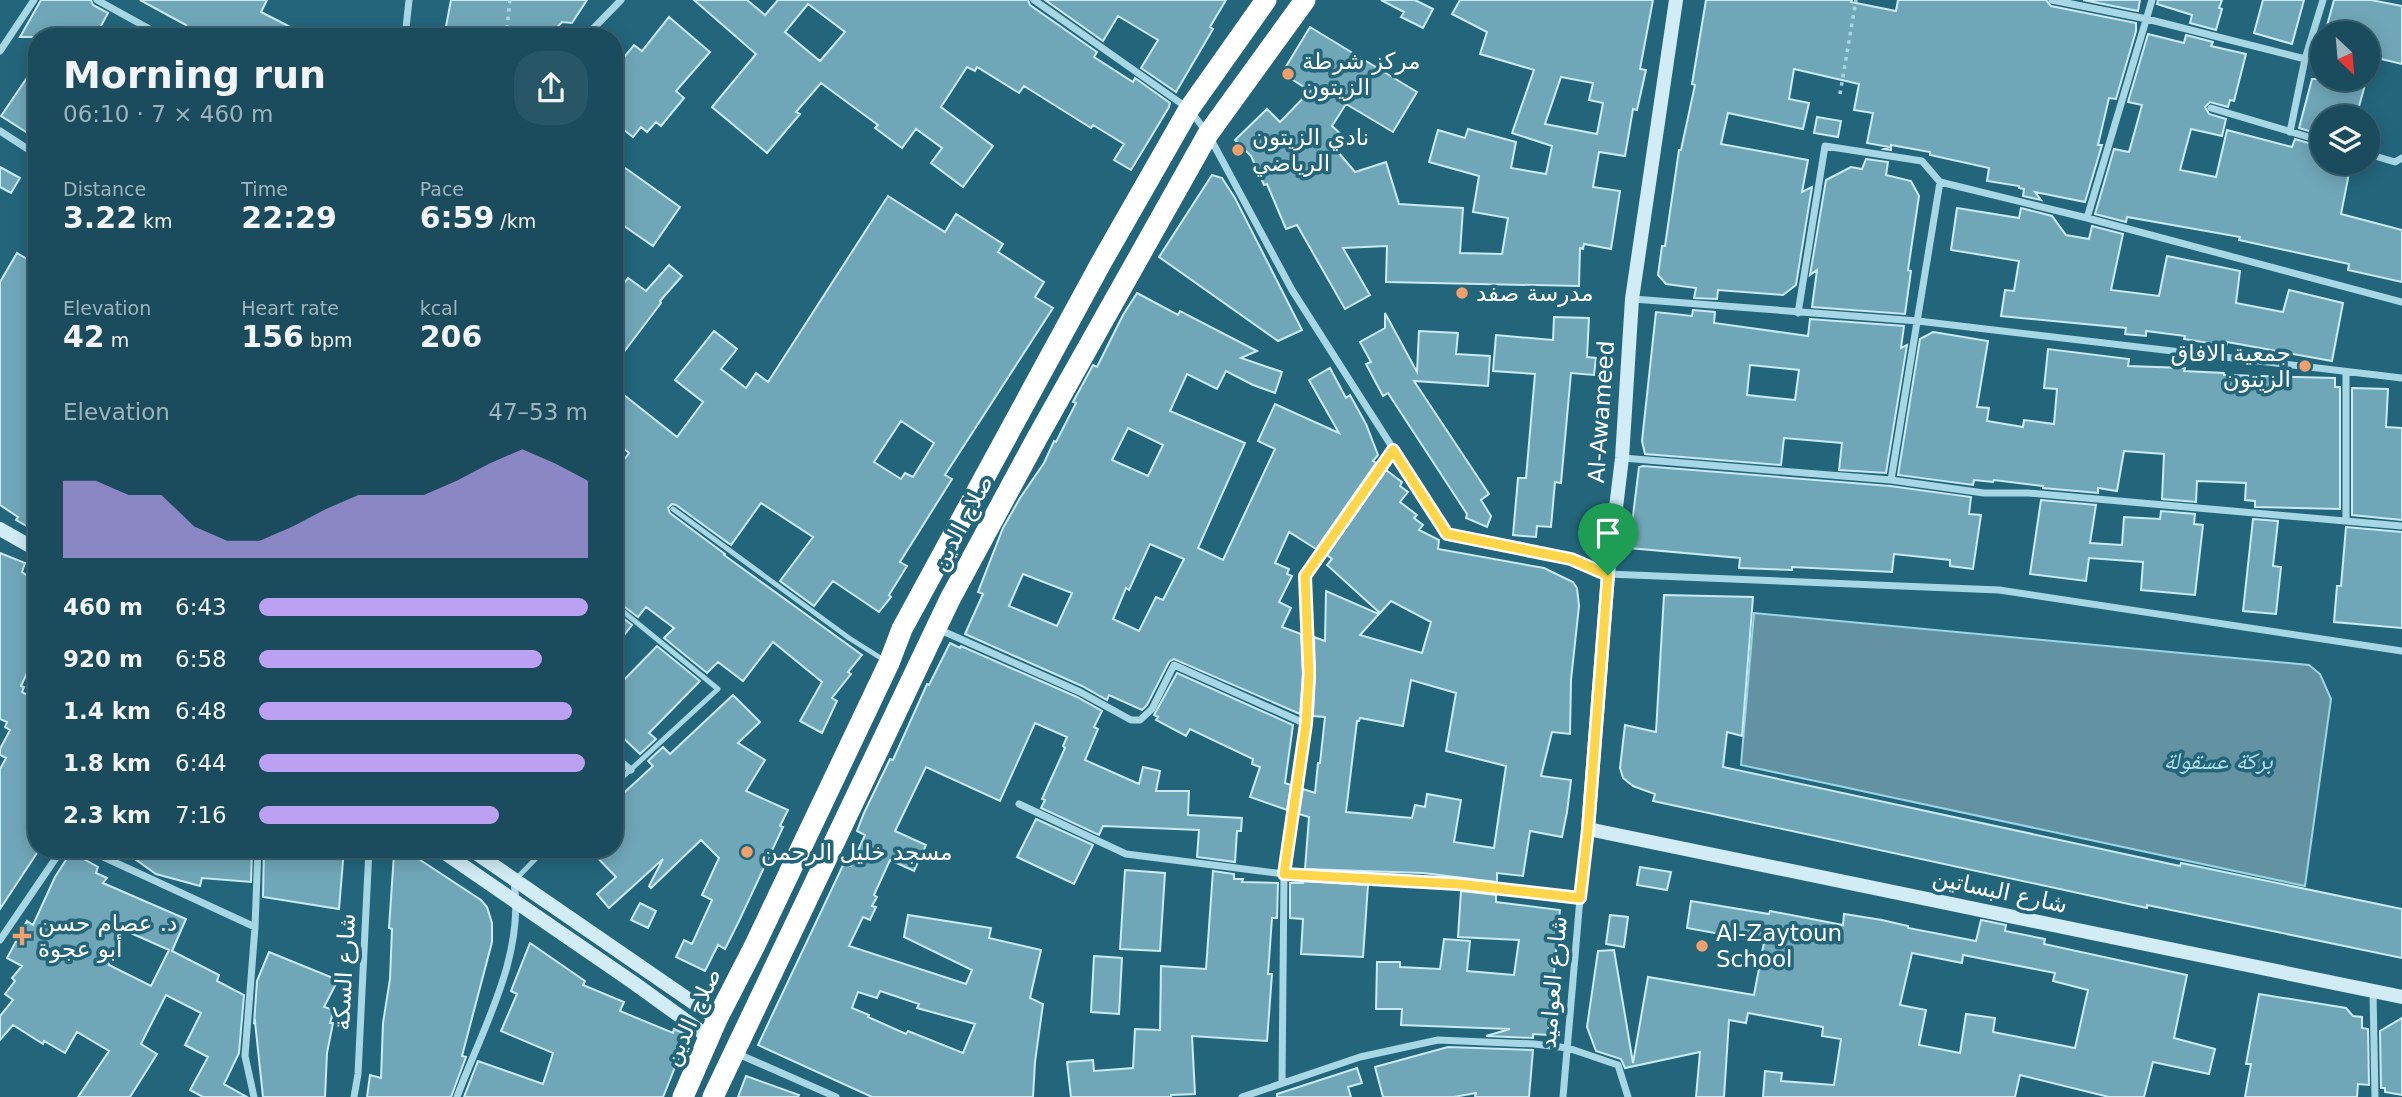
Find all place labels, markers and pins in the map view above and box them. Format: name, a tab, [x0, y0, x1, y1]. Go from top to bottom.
place label: مركز شرطة الزيتون	[1302, 48, 1421, 101]
marker: مركز شرطة الزيتون	[1280, 66, 1296, 82]
place label: نادي الزيتون الرياضي	[1252, 124, 1369, 177]
marker: نادي الزيتون الرياضي	[1230, 142, 1246, 158]
place label: مدرسة صفد	[1476, 280, 1594, 307]
marker: مدرسة صفد	[1454, 285, 1470, 301]
place label: جمعية الافاق الزيتون	[2170, 340, 2291, 393]
marker: جمعية الافاق الزيتون	[2297, 358, 2313, 374]
pin	[1578, 503, 1638, 575]
place label: مسجد خليل الرحمن	[761, 839, 953, 866]
marker: مسجد خليل الرحمن	[739, 844, 755, 860]
place label: د. عصام حسن أبو عجوة	[38, 910, 177, 963]
place label: Al-Zaytoun School	[1716, 920, 1842, 972]
marker: د. عصام حسن أبو عجوة	[12, 926, 32, 946]
marker: Al-Zaytoun School	[1694, 938, 1710, 954]

